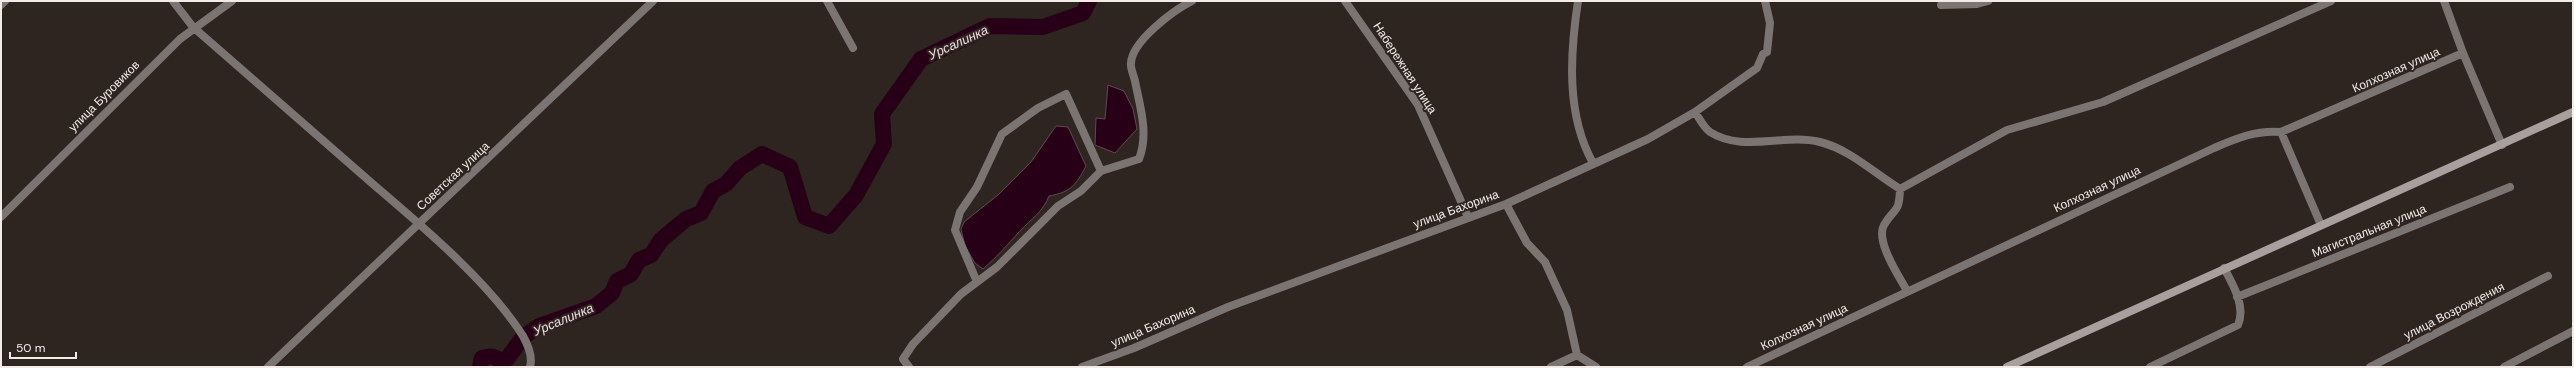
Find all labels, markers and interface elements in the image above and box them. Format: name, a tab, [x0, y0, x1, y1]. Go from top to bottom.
street label: Набережная улица	[1369, 19, 1441, 117]
water label: Урсалинка	[925, 21, 991, 64]
street label: Колхозная улица	[2350, 43, 2443, 96]
street label: улица Буровиков	[65, 57, 143, 135]
street label: Советская улица	[413, 138, 493, 214]
street label: Колхозная улица	[2051, 162, 2143, 216]
street label: улица Бахорина	[1411, 186, 1501, 232]
street label: Магистральная улица	[2309, 201, 2429, 261]
street label: улица Возрождения	[2401, 279, 2507, 343]
water label: Урсалинка	[529, 299, 596, 340]
street label: Колхозная улица	[1758, 300, 1850, 354]
street label: улица Бахорина	[1108, 301, 1198, 351]
scale bar	[10, 334, 76, 360]
text: 50 m	[16, 340, 45, 356]

